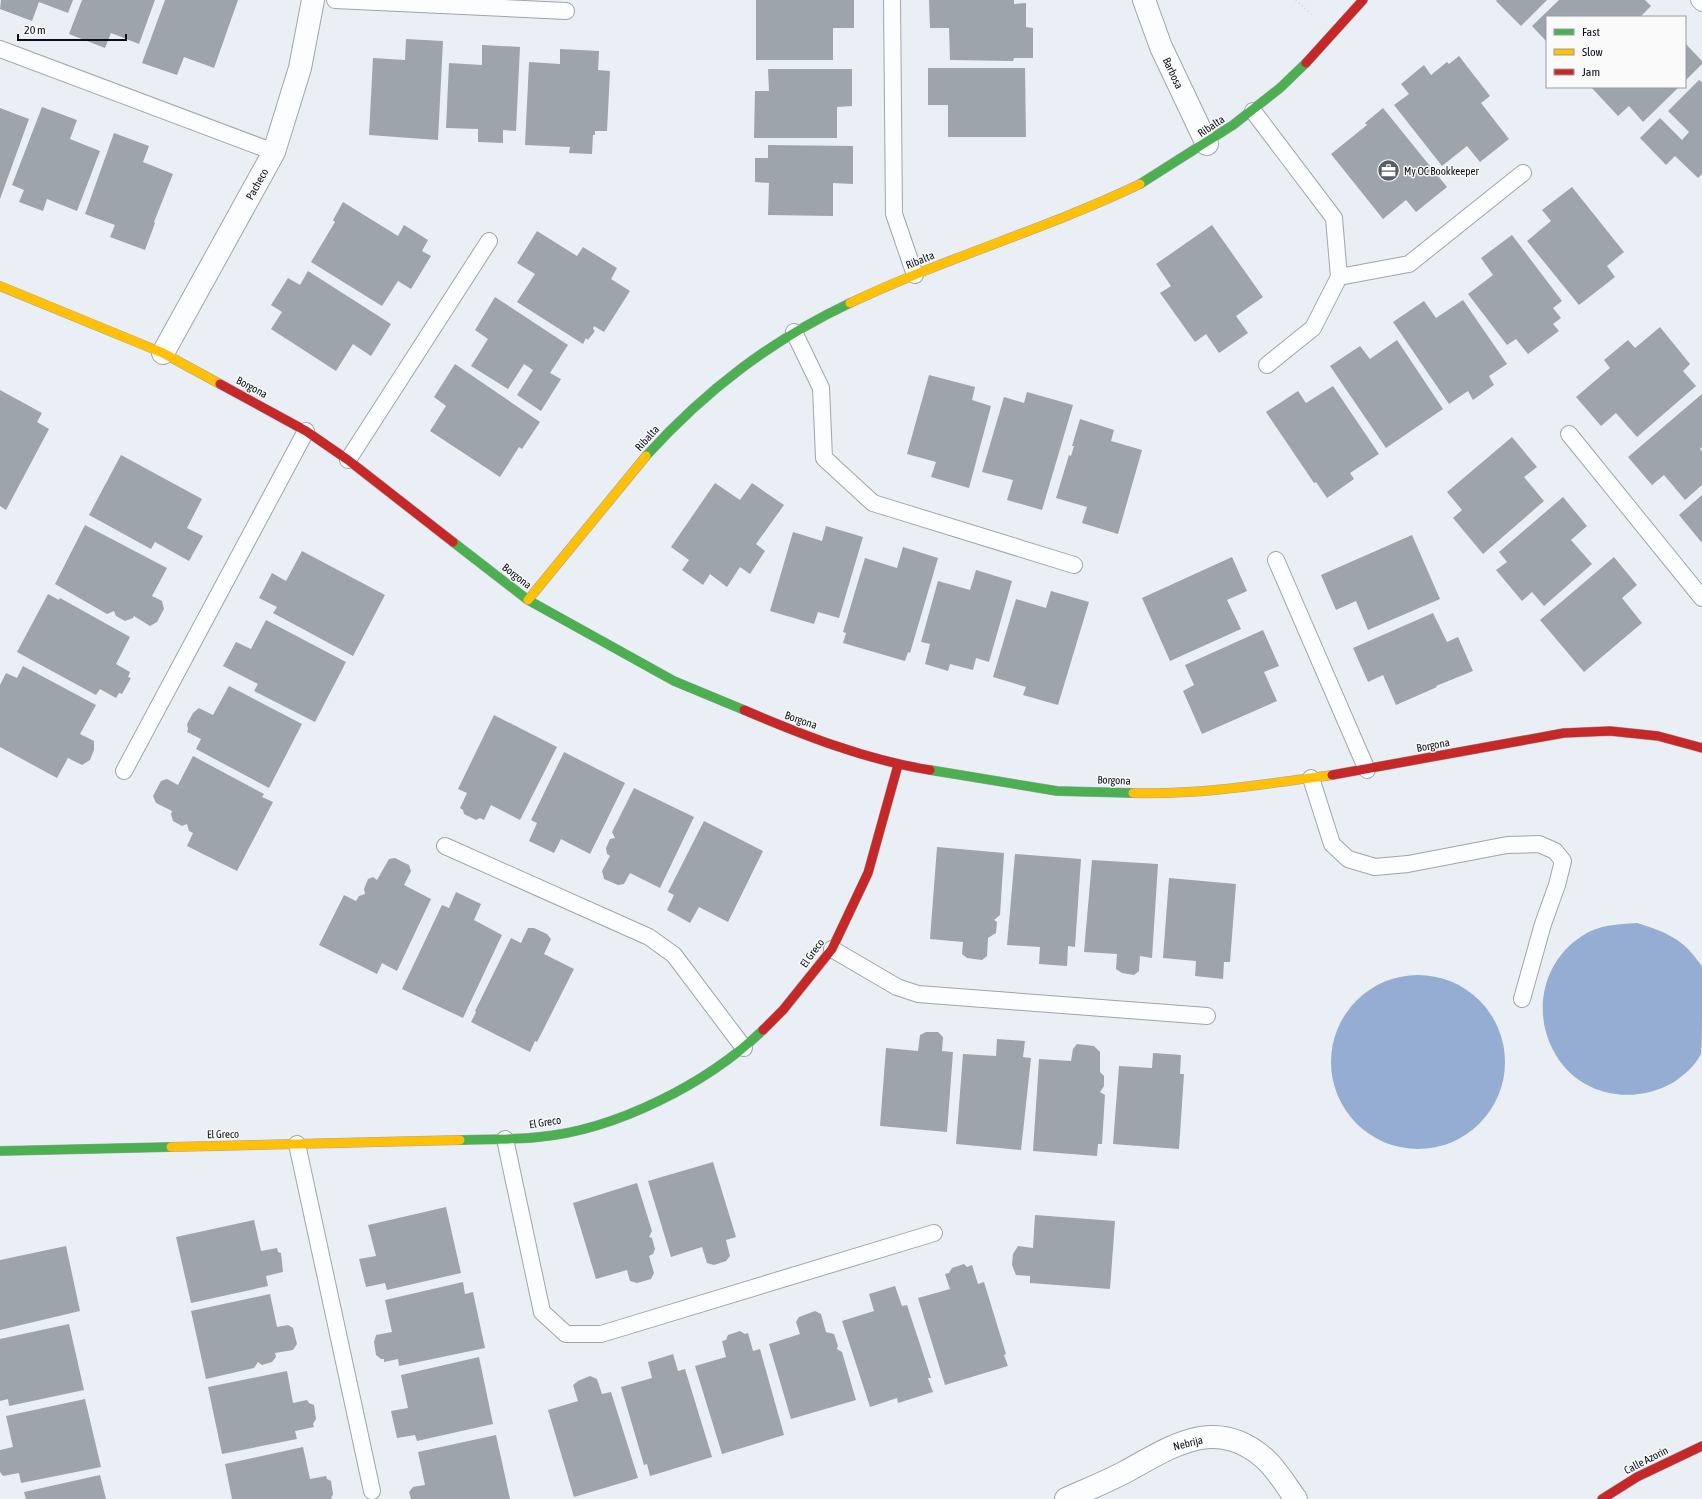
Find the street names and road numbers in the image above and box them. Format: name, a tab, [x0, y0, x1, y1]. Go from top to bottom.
street label: Barbosa	[1161, 56, 1185, 90]
street label: Ribalta	[1195, 113, 1227, 139]
street label: Pacheco	[244, 166, 270, 202]
street label: Ribalta	[904, 249, 936, 271]
street label: Borgona	[234, 374, 270, 400]
street label: Ribalta	[633, 423, 661, 453]
street label: Borgona	[500, 561, 534, 591]
street label: Borgona	[783, 709, 819, 731]
street label: Borgona	[1415, 736, 1451, 754]
street label: Borgona	[1097, 773, 1131, 787]
street label: El Greco	[798, 936, 826, 970]
street label: El Greco	[528, 1114, 562, 1130]
street label: El Greco	[207, 1128, 239, 1140]
street label: Nebrija	[1172, 1434, 1204, 1452]
street label: Calle Azorin	[1622, 1444, 1670, 1476]

